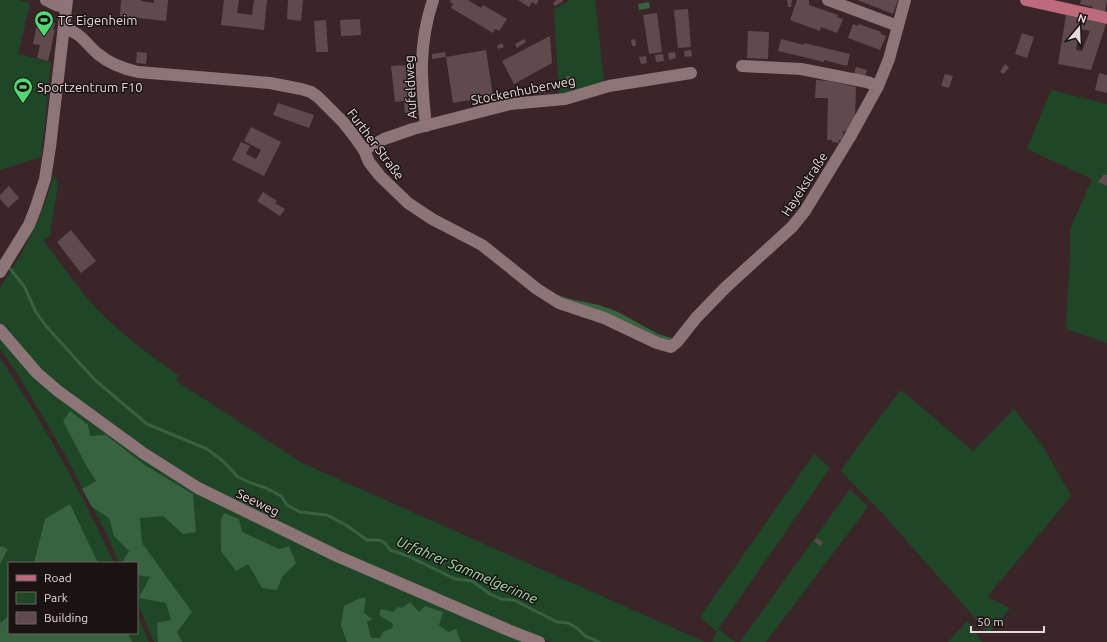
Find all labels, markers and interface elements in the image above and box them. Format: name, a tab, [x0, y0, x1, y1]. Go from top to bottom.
north arrow	[1059, 8, 1099, 48]
sports icon: TC Eigenheim	[33, 9, 55, 37]
text: N	[1076, 12, 1088, 26]
place label: TC Eigenheim	[58, 13, 137, 27]
street label: Aufeldweg	[401, 55, 419, 119]
street label: Stockenhuberweg	[470, 73, 576, 107]
sports icon: Sportzentrum F10	[12, 76, 34, 104]
place label: Sportzentrum F10	[37, 80, 143, 94]
street label: Further Straße	[345, 106, 407, 182]
street label: Hayekstraße	[778, 150, 830, 218]
street label: Seeweg	[234, 486, 282, 518]
water label: Urfahrer Sammelgerinne	[394, 533, 540, 607]
legend	[8, 562, 138, 634]
text: Road	[44, 571, 72, 584]
text: Park	[44, 591, 68, 604]
scale bar	[971, 608, 1044, 634]
text: Building	[44, 611, 88, 624]
text: 50 m	[977, 615, 1004, 628]

